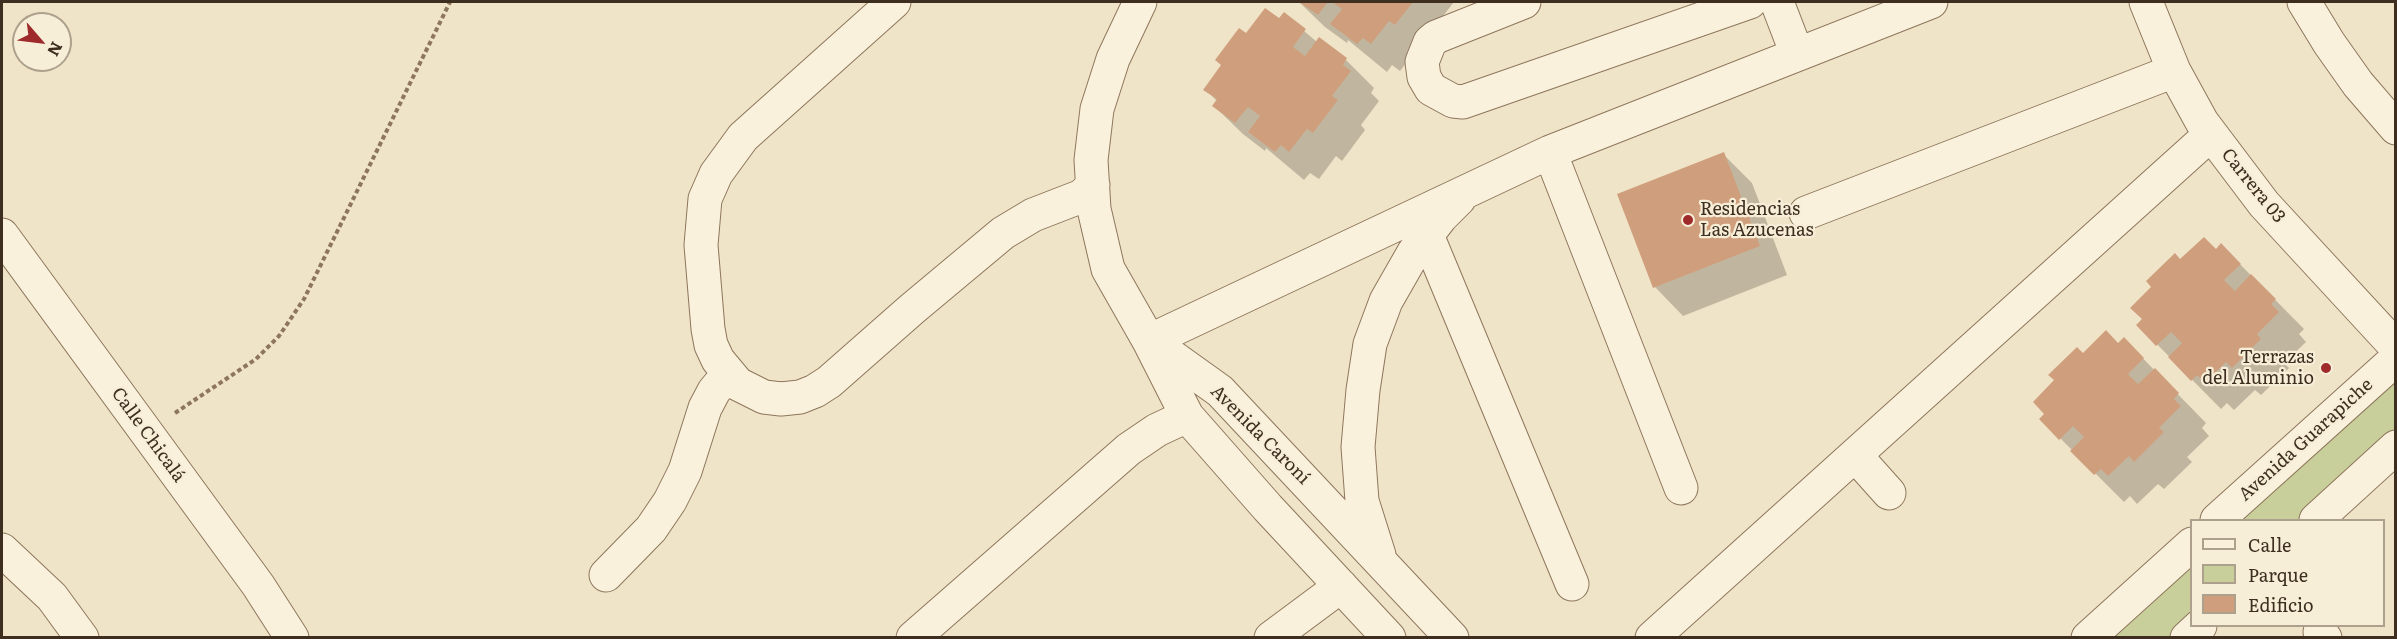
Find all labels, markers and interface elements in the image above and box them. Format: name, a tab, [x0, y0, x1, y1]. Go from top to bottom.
north arrow	[12, 12, 72, 72]
text: N	[42, 38, 70, 61]
street label: Carrera 03	[2216, 144, 2290, 228]
place label: Residencias Las Azucenas	[1700, 199, 1814, 242]
marker: Residencias Las Azucenas	[1681, 213, 1695, 227]
place label: Terrazas del Aluminio	[2202, 347, 2314, 389]
marker: Terrazas del Aluminio	[2319, 361, 2333, 375]
street label: Avenida Guarapiche	[2235, 374, 2377, 506]
street label: Avenida Caroní	[1206, 381, 1314, 489]
street label: Calle Chicalá	[106, 383, 190, 487]
legend	[2190, 519, 2385, 627]
text: Calle	[2248, 531, 2291, 558]
text: Parque	[2248, 561, 2308, 588]
text: Edificio	[2248, 591, 2314, 618]

